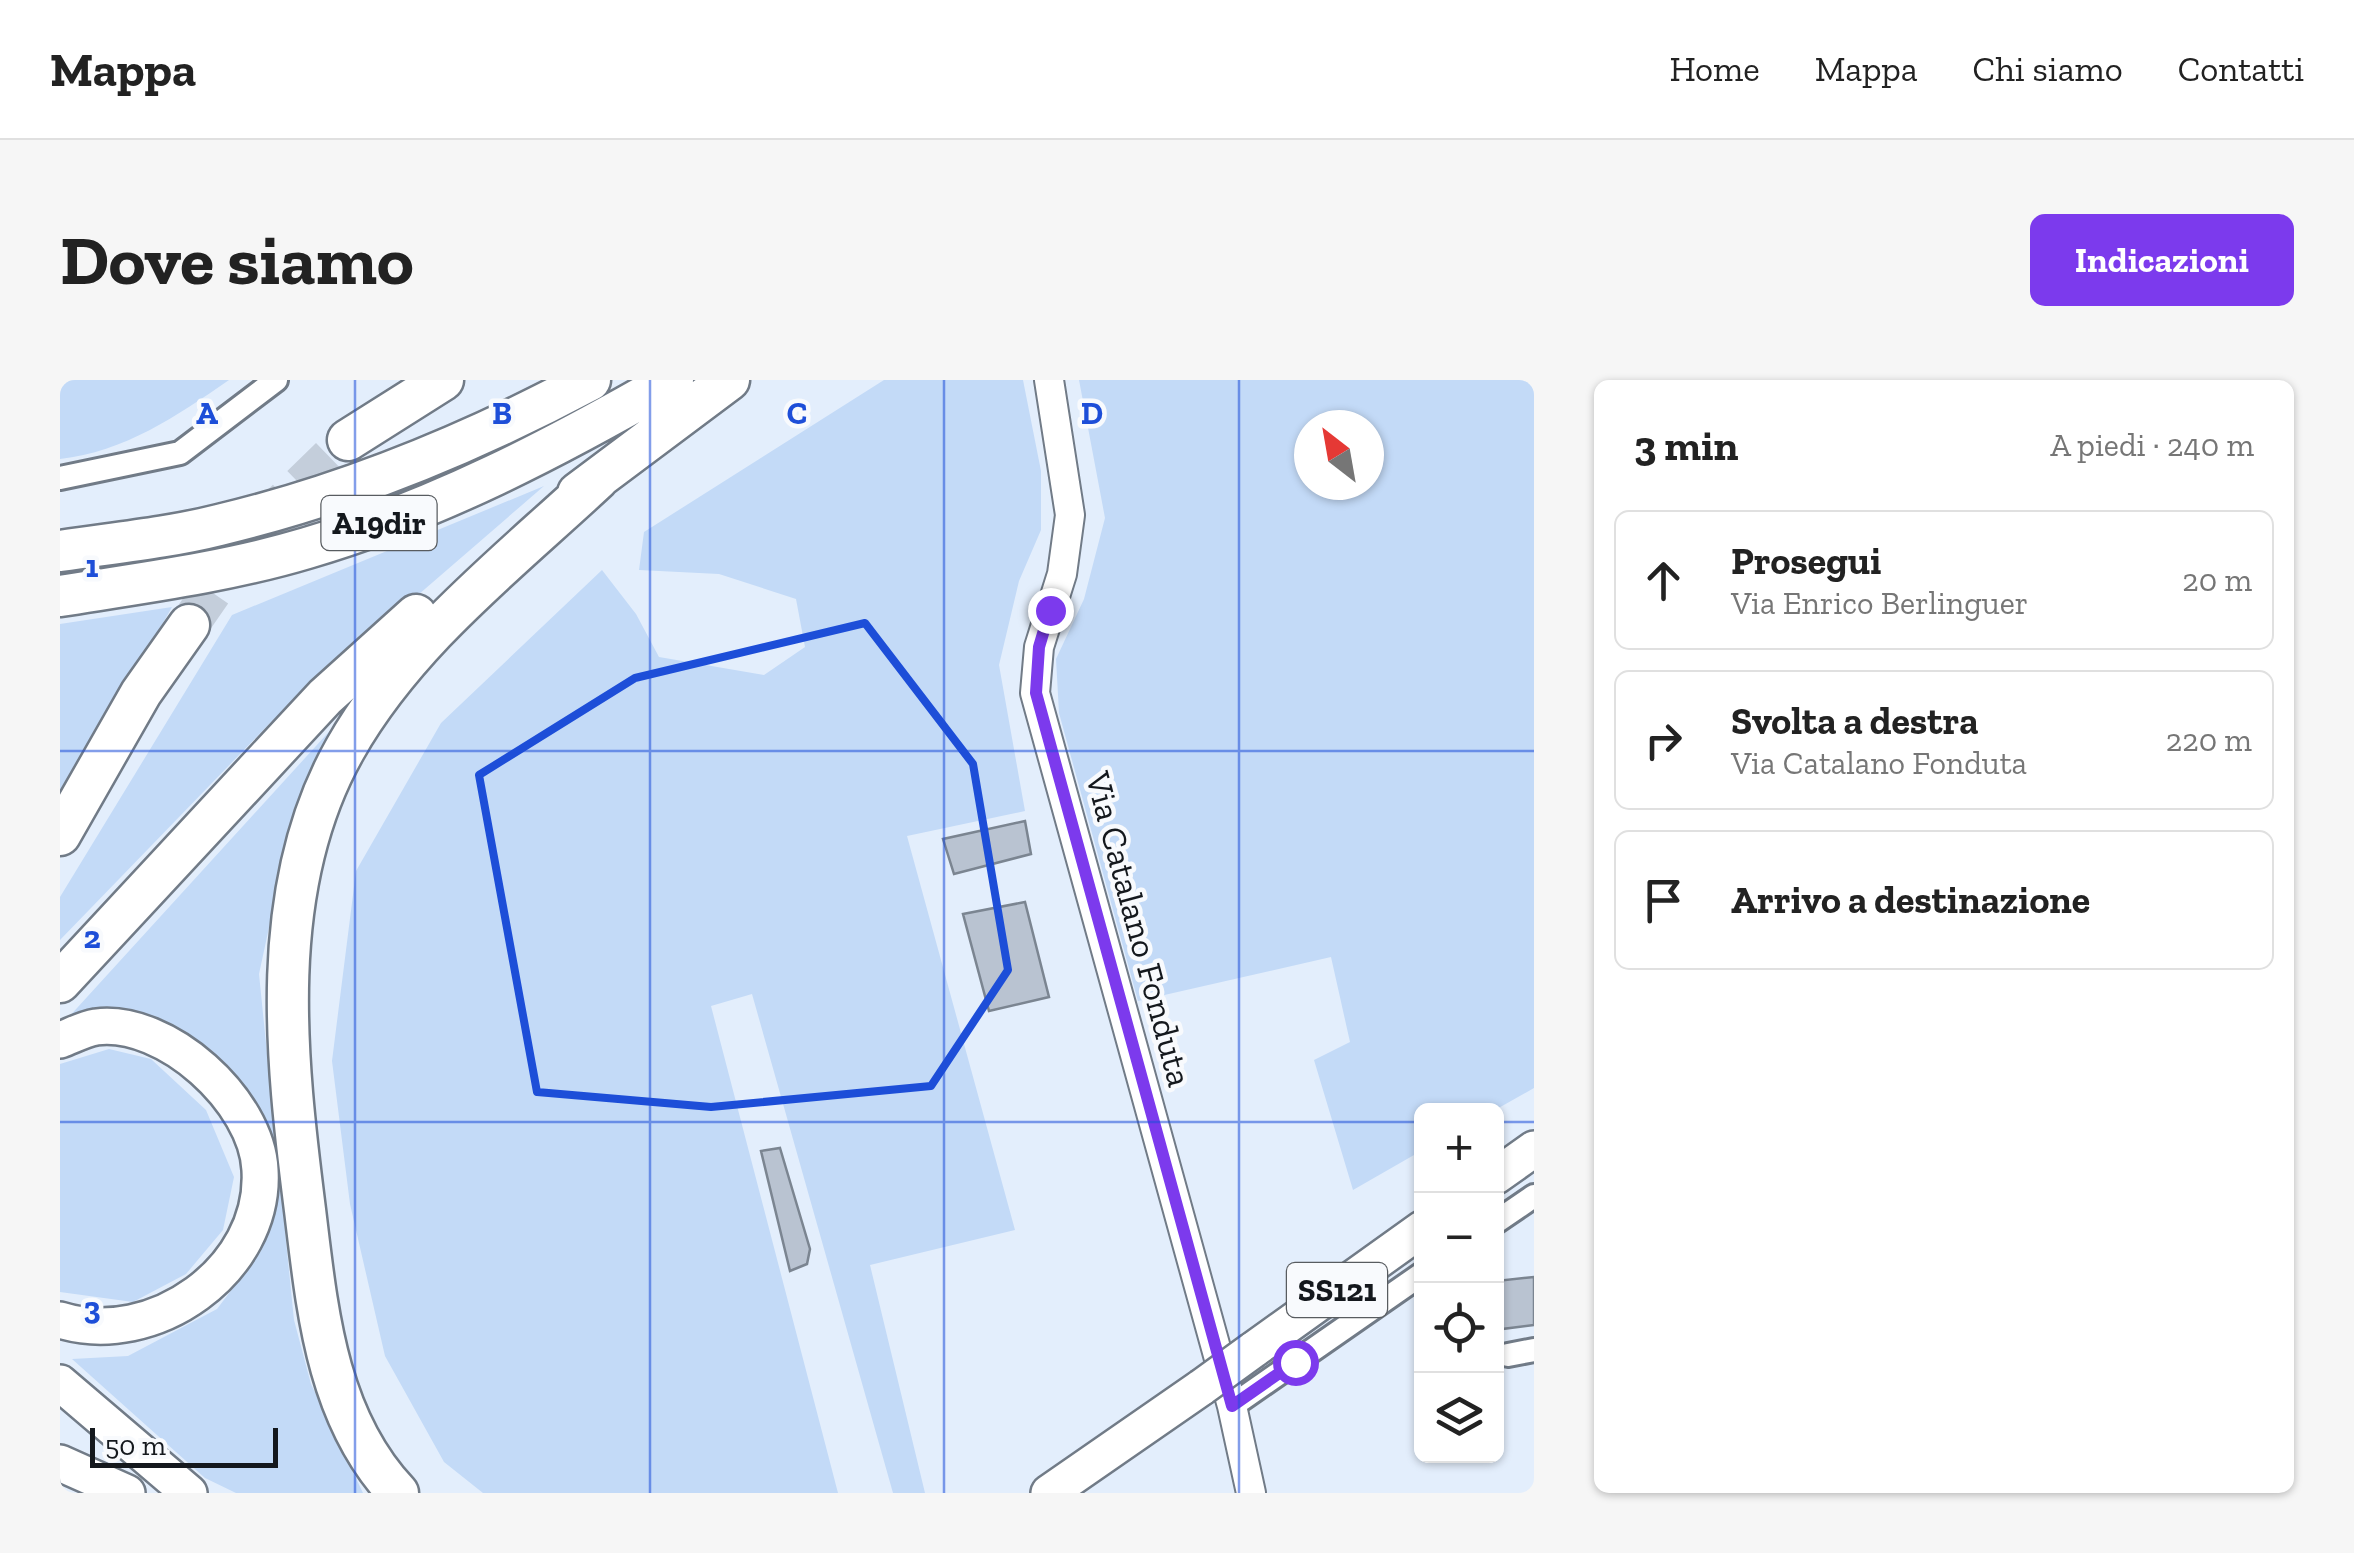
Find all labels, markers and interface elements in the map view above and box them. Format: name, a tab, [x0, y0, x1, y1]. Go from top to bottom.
text: Mappa	[50, 41, 196, 98]
text: Home	[1669, 48, 1760, 90]
text: Mappa	[1815, 48, 1918, 90]
text: Chi siamo	[1973, 48, 2123, 90]
text: Contatti	[2178, 48, 2304, 90]
button: Indicazioni	[2030, 214, 2294, 306]
text: Dove siamo	[60, 218, 414, 302]
text: A	[196, 394, 218, 432]
text: B	[492, 394, 512, 432]
text: C	[787, 394, 807, 432]
text: D	[1081, 394, 1103, 432]
north arrow	[1294, 410, 1384, 500]
text: 3 min	[1634, 420, 1739, 471]
text: A piedi · 240 m	[2050, 426, 2254, 464]
road number: A19dir	[322, 496, 436, 550]
text: Prosegui	[1731, 538, 1881, 584]
text: 1	[86, 547, 99, 585]
icon: ahead	[1636, 553, 1691, 608]
text: 20 m	[2182, 561, 2252, 599]
text: Via Enrico Berlinguer	[1731, 584, 2028, 622]
route end	[1028, 588, 1074, 634]
text: Svolta a destra	[1731, 698, 1978, 744]
icon: right	[1636, 713, 1691, 768]
text: 220 m	[2166, 721, 2252, 759]
text: Via Catalano Fonduta	[1731, 744, 2027, 782]
street label: Via Catalano Fonduta	[1077, 766, 1201, 1091]
icon: arrive	[1636, 873, 1691, 928]
text: Arrivo a destinazione	[1731, 877, 2090, 923]
text: 2	[83, 918, 101, 956]
map controls	[1414, 1103, 1504, 1463]
button: +	[1414, 1103, 1504, 1193]
button: −	[1414, 1193, 1504, 1283]
road number: SS121	[1287, 1263, 1387, 1317]
button: locate	[1414, 1283, 1504, 1373]
text: 3	[83, 1289, 101, 1327]
route start	[1273, 1340, 1319, 1386]
button: layers	[1414, 1373, 1504, 1463]
scale bar	[90, 1423, 278, 1468]
text: 50 m	[105, 1429, 166, 1462]

